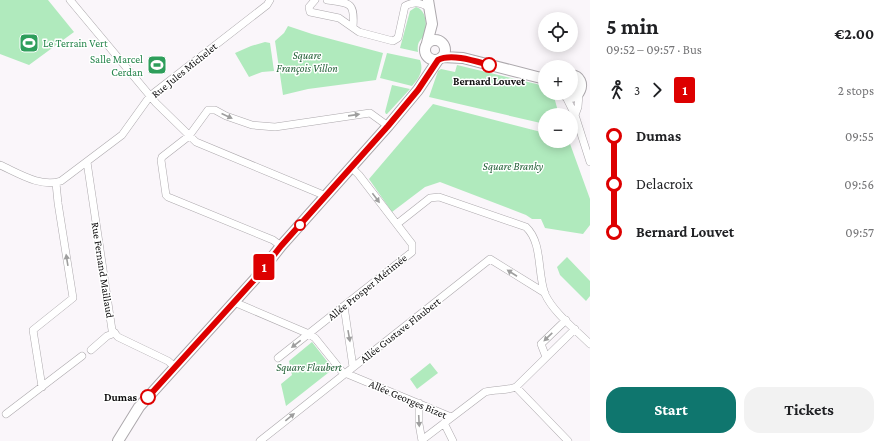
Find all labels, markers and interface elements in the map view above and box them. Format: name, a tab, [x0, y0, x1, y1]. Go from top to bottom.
map controls	[538, 12, 578, 148]
button: locate	[538, 12, 578, 52]
text: 5 min	[606, 14, 659, 39]
text: €2.00	[834, 26, 874, 42]
sports icon: Le Terrain Vert	[18, 32, 40, 54]
place label: Le Terrain Vert	[43, 37, 108, 49]
street label: Rue Jules Michelet	[149, 40, 220, 101]
text: 09:52 – 09:57 · Bus	[606, 42, 702, 57]
park label: Square François Villon	[276, 49, 338, 75]
place label: Salle Marcel Cerdan	[90, 53, 143, 78]
sports icon: Salle Marcel Cerdan	[146, 54, 168, 76]
marker: Bernard Louvet	[481, 57, 497, 73]
button: +	[538, 60, 578, 100]
place label: Bernard Louvet	[453, 75, 525, 87]
icon: walk	[606, 79, 628, 101]
icon: forward	[646, 79, 668, 101]
text: 1	[682, 82, 687, 98]
text: 3	[634, 83, 640, 98]
text: 2 stops	[838, 83, 874, 98]
button: −	[538, 108, 578, 148]
one-way arrow	[348, 112, 360, 118]
one-way arrow	[221, 113, 232, 119]
text: Dumas	[636, 128, 681, 144]
text: 09:55	[845, 129, 874, 144]
park label: Square Branky	[483, 160, 544, 173]
text: Delacroix	[636, 176, 693, 192]
text: 09:56	[844, 177, 874, 192]
one-way arrow	[372, 192, 381, 203]
unlabelled marker	[294, 219, 306, 231]
street label: Rue Fernand Maillaud	[89, 221, 117, 319]
text: Bernard Louvet	[636, 224, 734, 240]
text: 09:57	[845, 225, 874, 240]
street label: Allée Prosper Mérimée	[325, 251, 410, 323]
one-way arrow	[64, 254, 70, 266]
line badge: 1	[251, 254, 277, 280]
text: 1	[261, 259, 267, 275]
one-way arrow	[507, 269, 517, 277]
street label: Allée Gustave Flaubert	[357, 295, 443, 365]
one-way arrow	[346, 330, 352, 342]
one-way arrow	[543, 332, 553, 341]
one-way arrow	[291, 339, 302, 348]
park label: Square Flaubert	[276, 361, 343, 374]
street label: Allée Georges Bizet	[367, 377, 449, 422]
button: Start	[606, 387, 736, 433]
button: Tickets	[744, 387, 874, 433]
marker: Dumas	[140, 389, 156, 405]
place label: Dumas	[104, 391, 138, 403]
one-way arrow	[285, 412, 296, 421]
one-way arrow	[416, 415, 423, 427]

